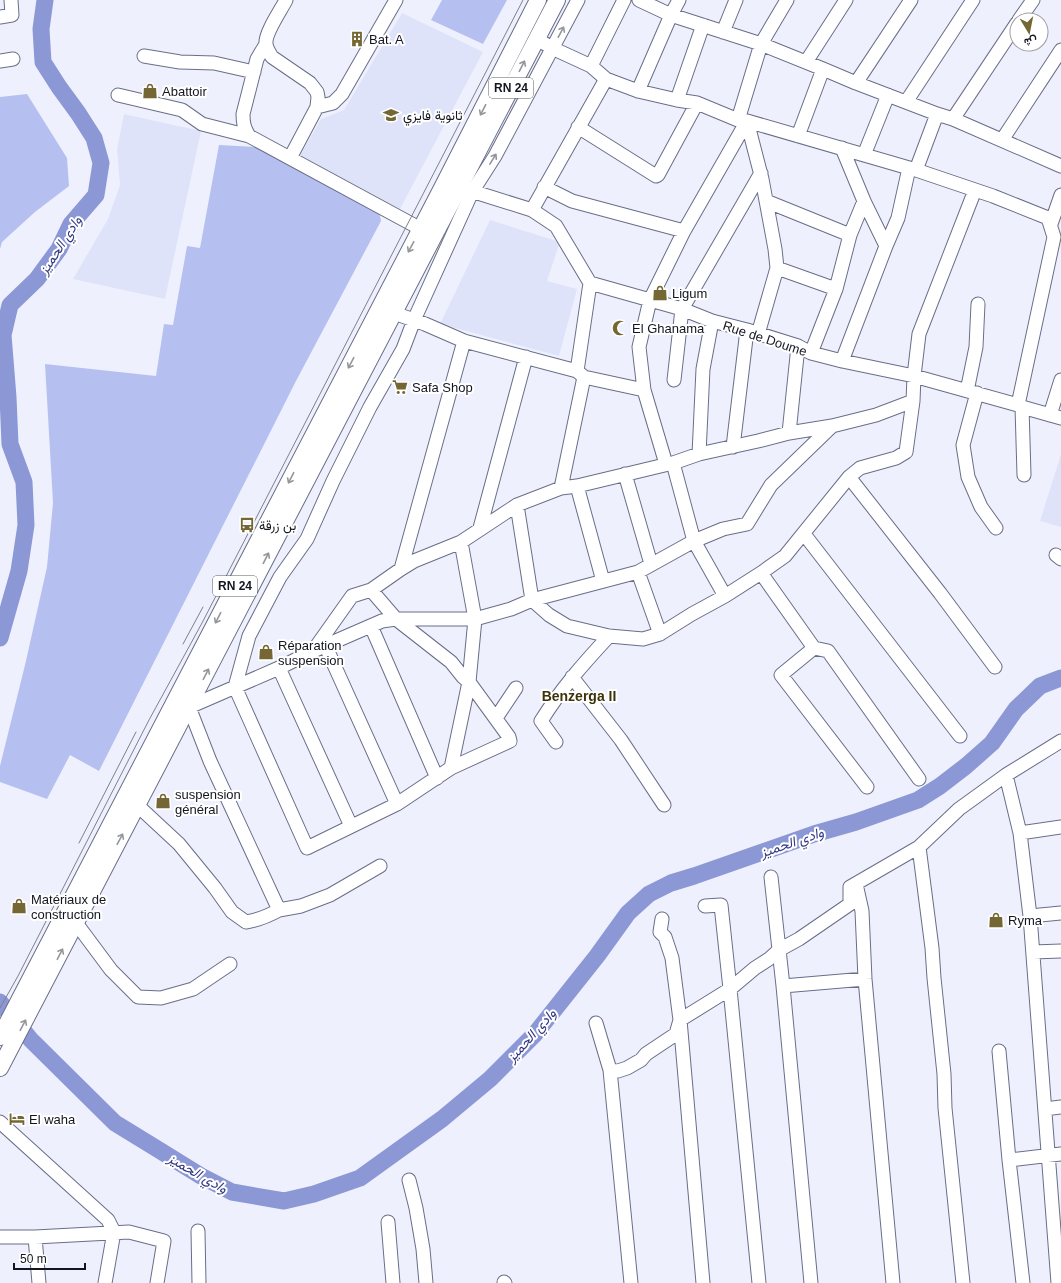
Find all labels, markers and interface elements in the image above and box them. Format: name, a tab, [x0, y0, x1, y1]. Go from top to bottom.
north arrow	[1009, 12, 1049, 52]
one-way arrow	[557, 26, 565, 38]
building icon: Bat. A	[348, 30, 366, 48]
place label: Bat. A	[369, 32, 404, 47]
text: ش	[1023, 34, 1038, 49]
one-way arrow	[519, 60, 527, 72]
road number: RN 24	[489, 78, 533, 98]
shop icon: Abattoir	[141, 82, 159, 100]
place label: Abattoir	[162, 84, 207, 99]
one-way arrow	[478, 104, 486, 116]
school or university icon: ثانوية فايزي	[382, 106, 400, 124]
place label: ثانوية فايزي	[403, 108, 463, 126]
one-way arrow	[489, 153, 497, 165]
water label: وادي الحميز	[35, 212, 88, 280]
one-way arrow	[407, 241, 414, 253]
shop icon: Ligum	[651, 284, 669, 302]
place label: Ligum	[672, 286, 707, 301]
street label: Rue de Doume	[721, 318, 809, 359]
mosque icon: El Ghanama	[611, 319, 629, 337]
place label: El Ghanama	[632, 321, 705, 336]
one-way arrow	[346, 356, 354, 368]
supermarket icon: Safa Shop	[391, 378, 409, 396]
place label: Safa Shop	[412, 380, 473, 395]
one-way arrow	[286, 472, 294, 484]
bus stop icon: بن زرقة	[238, 516, 256, 534]
place label: بن زرقة	[259, 518, 296, 534]
one-way arrow	[262, 552, 270, 564]
road number: RN 24	[213, 576, 257, 596]
one-way arrow	[213, 612, 221, 624]
place label: Réparation suspension	[278, 638, 344, 668]
shop icon: Réparation suspension	[257, 643, 275, 661]
one-way arrow	[203, 668, 210, 680]
district label: Benzerga II	[542, 688, 616, 704]
place label: suspension général	[175, 787, 241, 817]
shop icon: suspension général	[154, 792, 172, 810]
water label: وادي الحميز	[757, 823, 828, 864]
one-way arrow	[117, 833, 124, 845]
place label: Matériaux de construction	[31, 892, 106, 922]
shop icon: Matériaux de construction	[10, 897, 28, 915]
shop icon: Ryma	[987, 911, 1005, 929]
place label: Ryma	[1008, 913, 1043, 928]
one-way arrow	[57, 948, 64, 960]
water label: وادي الحميز	[502, 1005, 562, 1068]
one-way arrow	[19, 1019, 27, 1031]
hotel icon: El waha	[8, 1110, 26, 1128]
place label: El waha	[29, 1112, 76, 1127]
water label: وادي الحميز	[163, 1149, 231, 1200]
scale bar	[14, 1245, 85, 1271]
text: 50 m	[20, 1252, 47, 1266]

